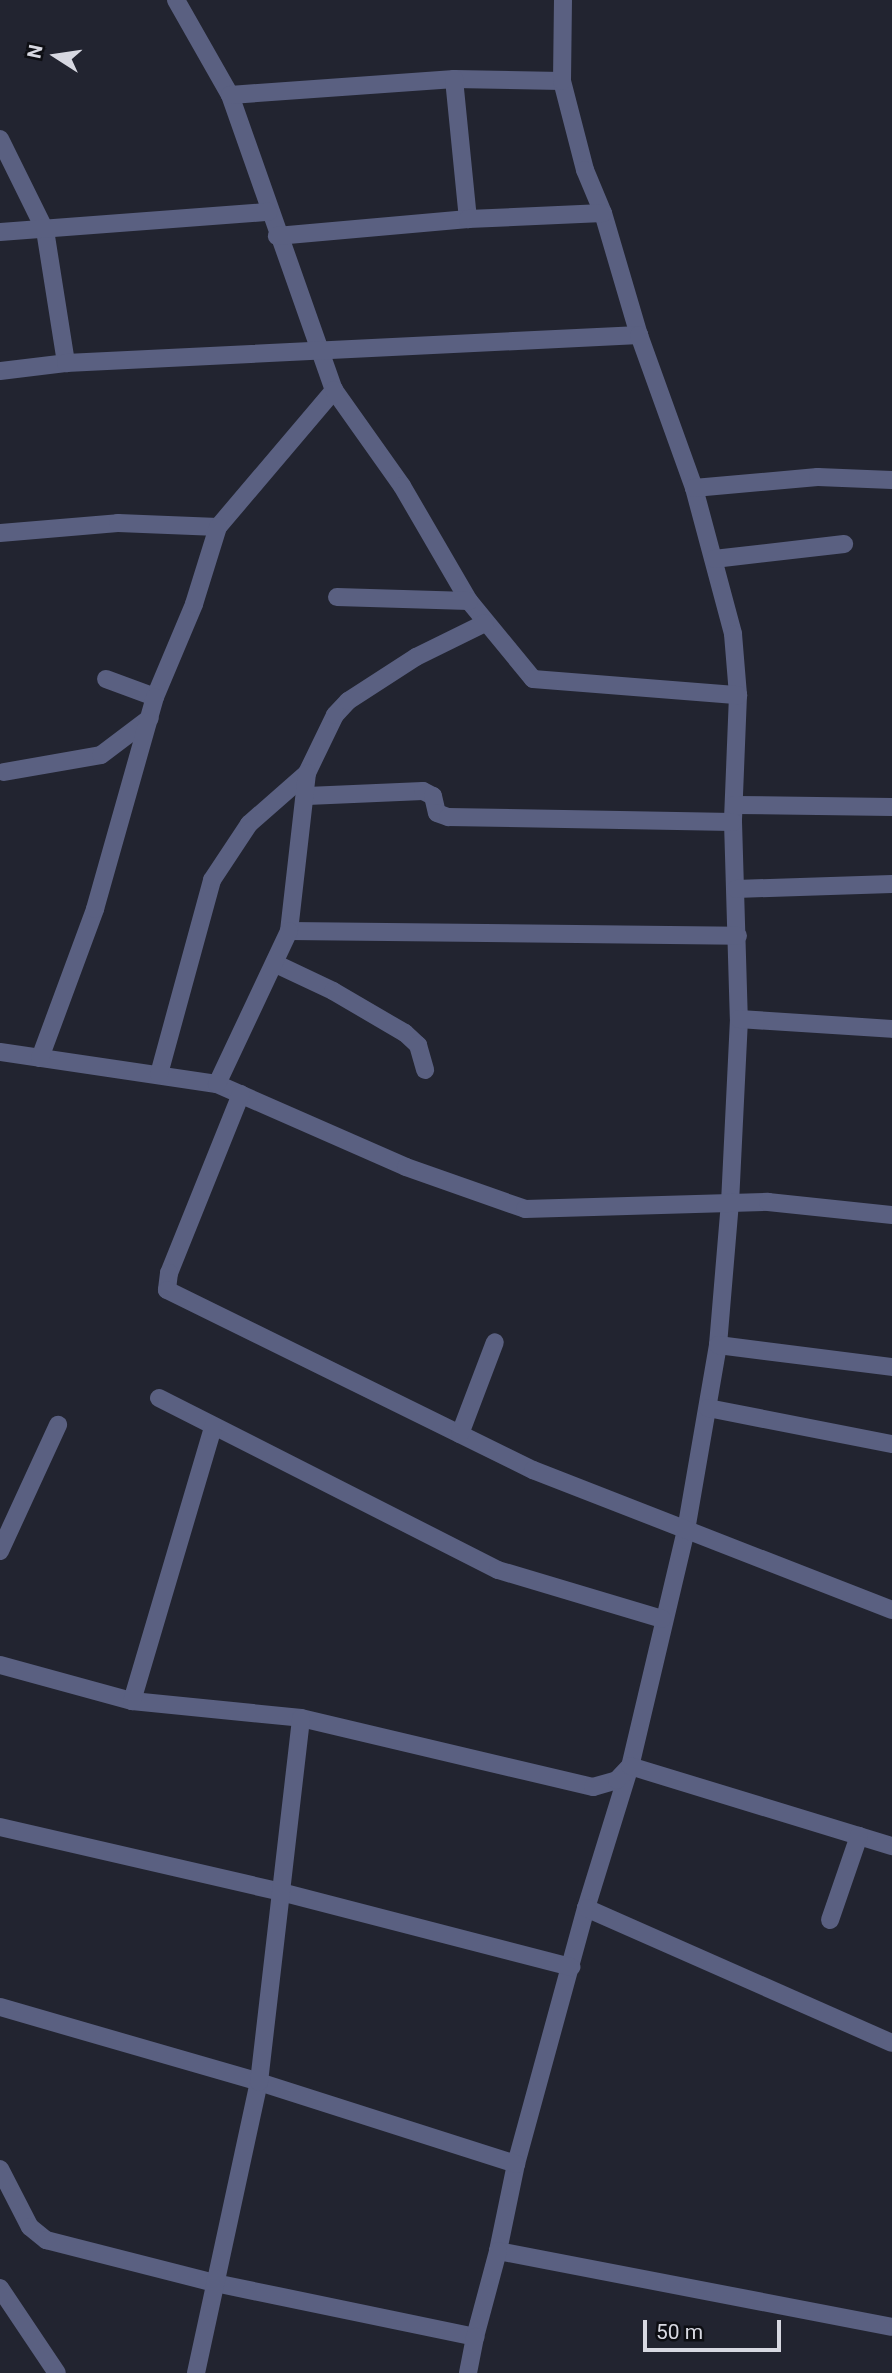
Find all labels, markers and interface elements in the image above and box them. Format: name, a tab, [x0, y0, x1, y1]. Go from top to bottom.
north arrow	[21, 21, 91, 91]
text: N	[22, 43, 48, 60]
scale bar	[647, 2306, 785, 2350]
text: 50 m	[656, 2320, 703, 2344]

